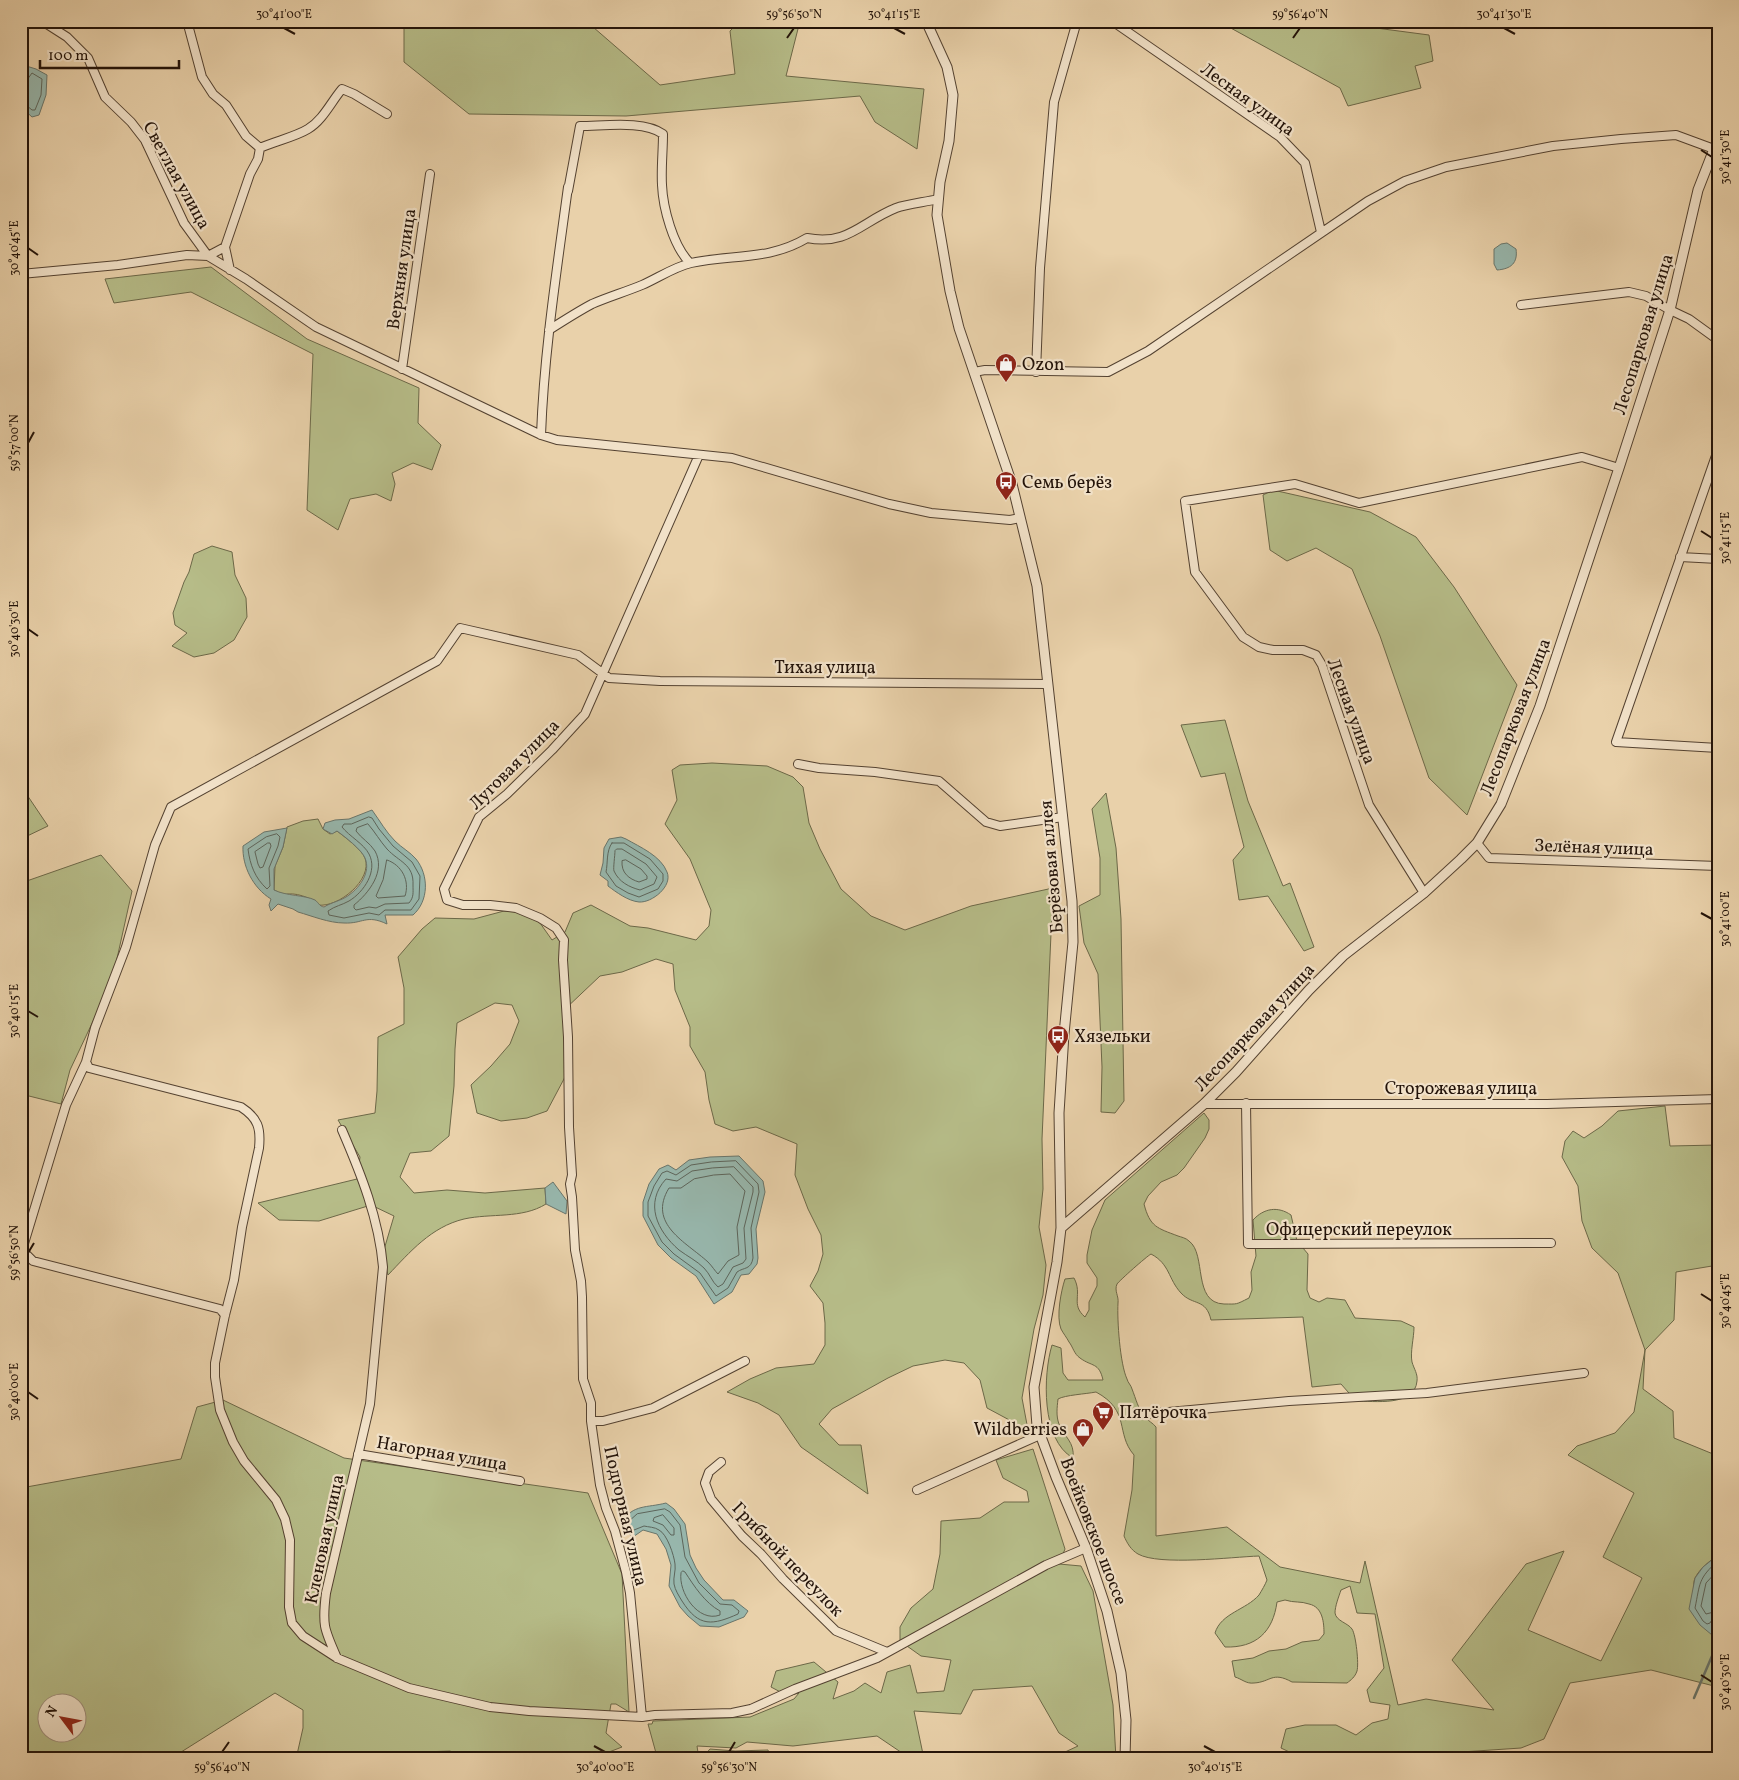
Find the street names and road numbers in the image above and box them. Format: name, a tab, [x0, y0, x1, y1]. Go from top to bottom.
street label: Лесная улица	[1195, 57, 1299, 143]
street label: Светлая улица	[136, 117, 216, 234]
street label: Верхняя улица	[382, 207, 423, 331]
street label: Лесопарковая улица	[1608, 251, 1681, 418]
street label: Лесопарковая улица	[1475, 635, 1558, 800]
street label: Лесная улица	[1320, 655, 1381, 768]
street label: Тихая улица	[774, 656, 876, 681]
street label: Луговая улица	[464, 714, 566, 816]
street label: Берёзовая аллея	[1034, 799, 1071, 934]
street label: Зелёная улица	[1534, 834, 1654, 863]
street label: Лесопарковая улица	[1189, 958, 1321, 1098]
street label: Сторожевая улица	[1385, 1077, 1537, 1102]
street label: Офицерский переулок	[1266, 1218, 1452, 1243]
street label: Нагорная улица	[374, 1431, 509, 1478]
street label: Подгорная улица	[596, 1444, 653, 1589]
street label: Воейковское шоссе	[1053, 1454, 1132, 1609]
street label: Кленовая улица	[300, 1472, 351, 1606]
street label: Грибной переулок	[725, 1497, 849, 1623]

